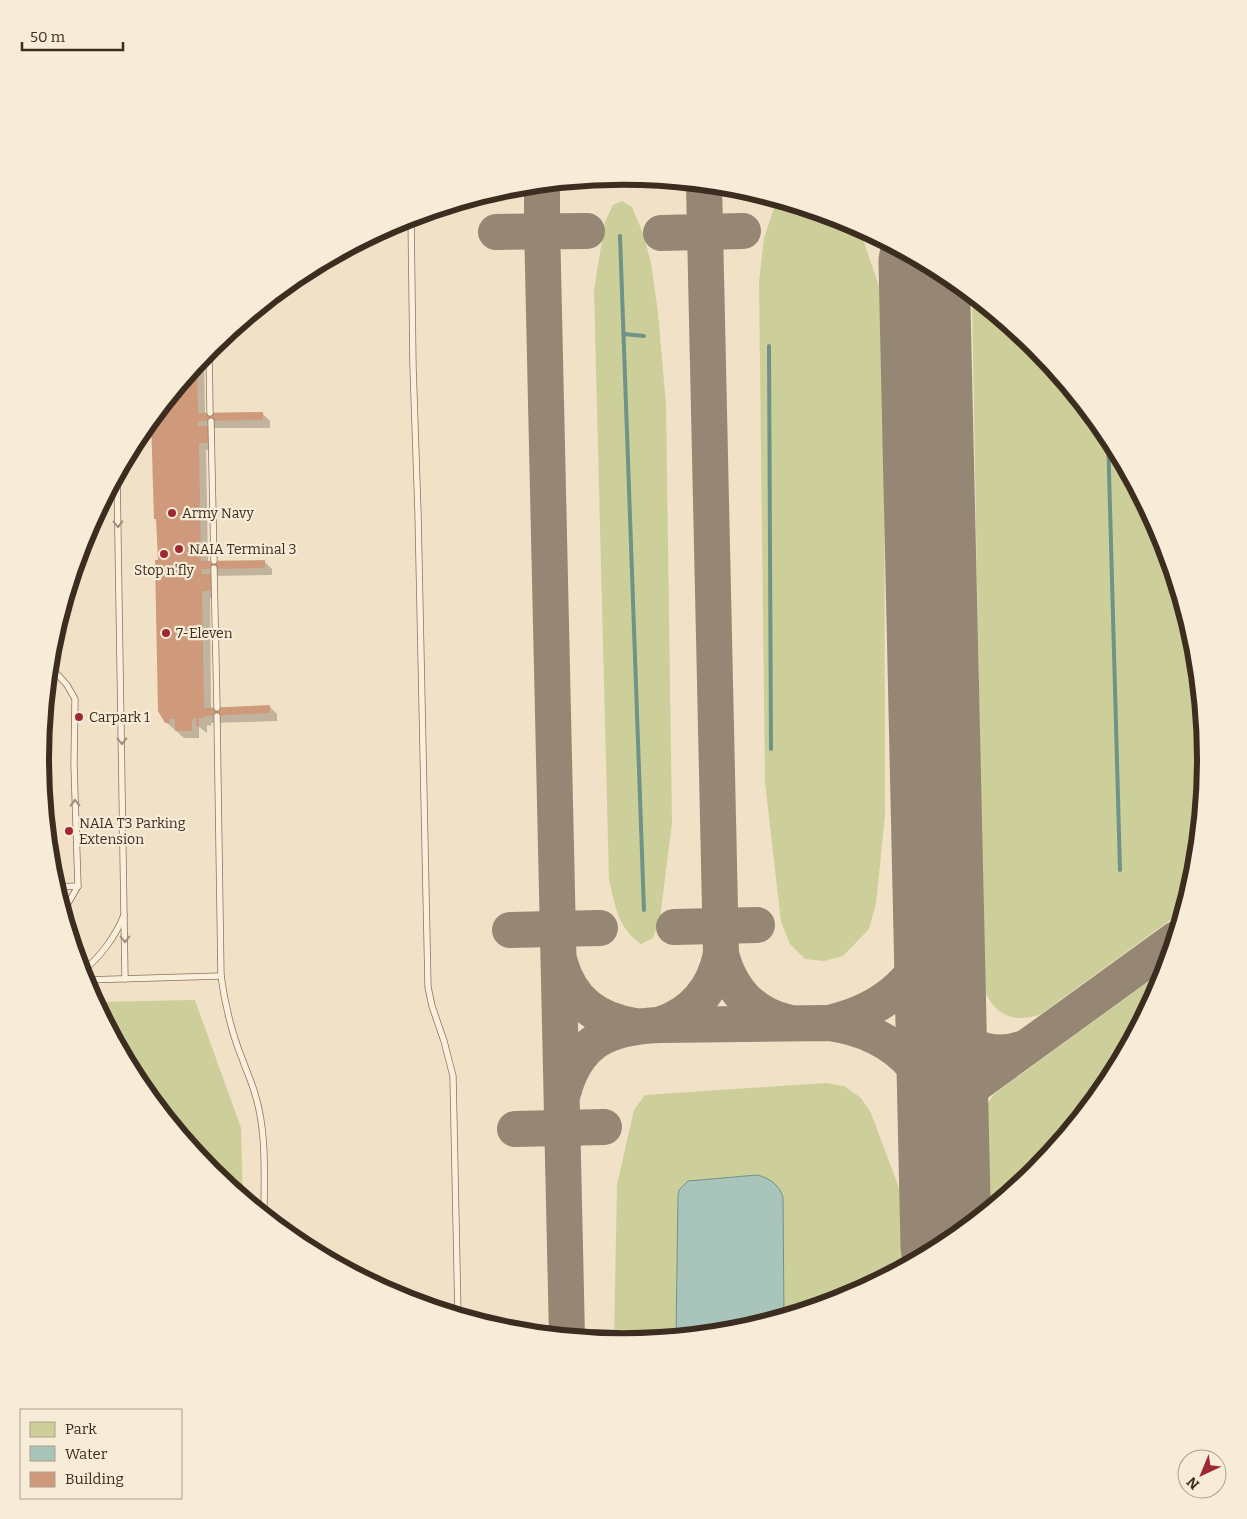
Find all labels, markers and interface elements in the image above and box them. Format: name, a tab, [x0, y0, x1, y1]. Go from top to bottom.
scale bar	[22, 20, 124, 52]
text: 50 m	[30, 28, 66, 46]
place label: Army Navy	[182, 505, 255, 522]
marker: Army Navy	[166, 507, 178, 519]
one-way arrow	[113, 520, 123, 528]
place label: NAIA Terminal 3	[189, 541, 296, 558]
marker: NAIA Terminal 3	[173, 543, 185, 555]
marker: Stop n'fly	[158, 548, 170, 560]
place label: Stop n'fly	[134, 562, 195, 579]
place label: 7-Eleven	[176, 625, 233, 642]
marker: 7-Eleven	[160, 627, 172, 639]
place label: Carpark 1	[89, 709, 150, 726]
marker: Carpark 1	[73, 711, 85, 723]
one-way arrow	[117, 738, 127, 746]
one-way arrow	[70, 798, 81, 806]
place label: NAIA T3 Parking Extension	[79, 815, 186, 848]
marker: NAIA T3 Parking Extension	[63, 825, 75, 837]
one-way arrow	[120, 936, 130, 943]
legend	[20, 1409, 182, 1499]
text: Park	[65, 1420, 97, 1438]
text: Water	[65, 1445, 108, 1463]
north arrow	[1177, 1449, 1227, 1499]
text: Building	[65, 1470, 124, 1488]
text: N	[1183, 1473, 1203, 1493]

